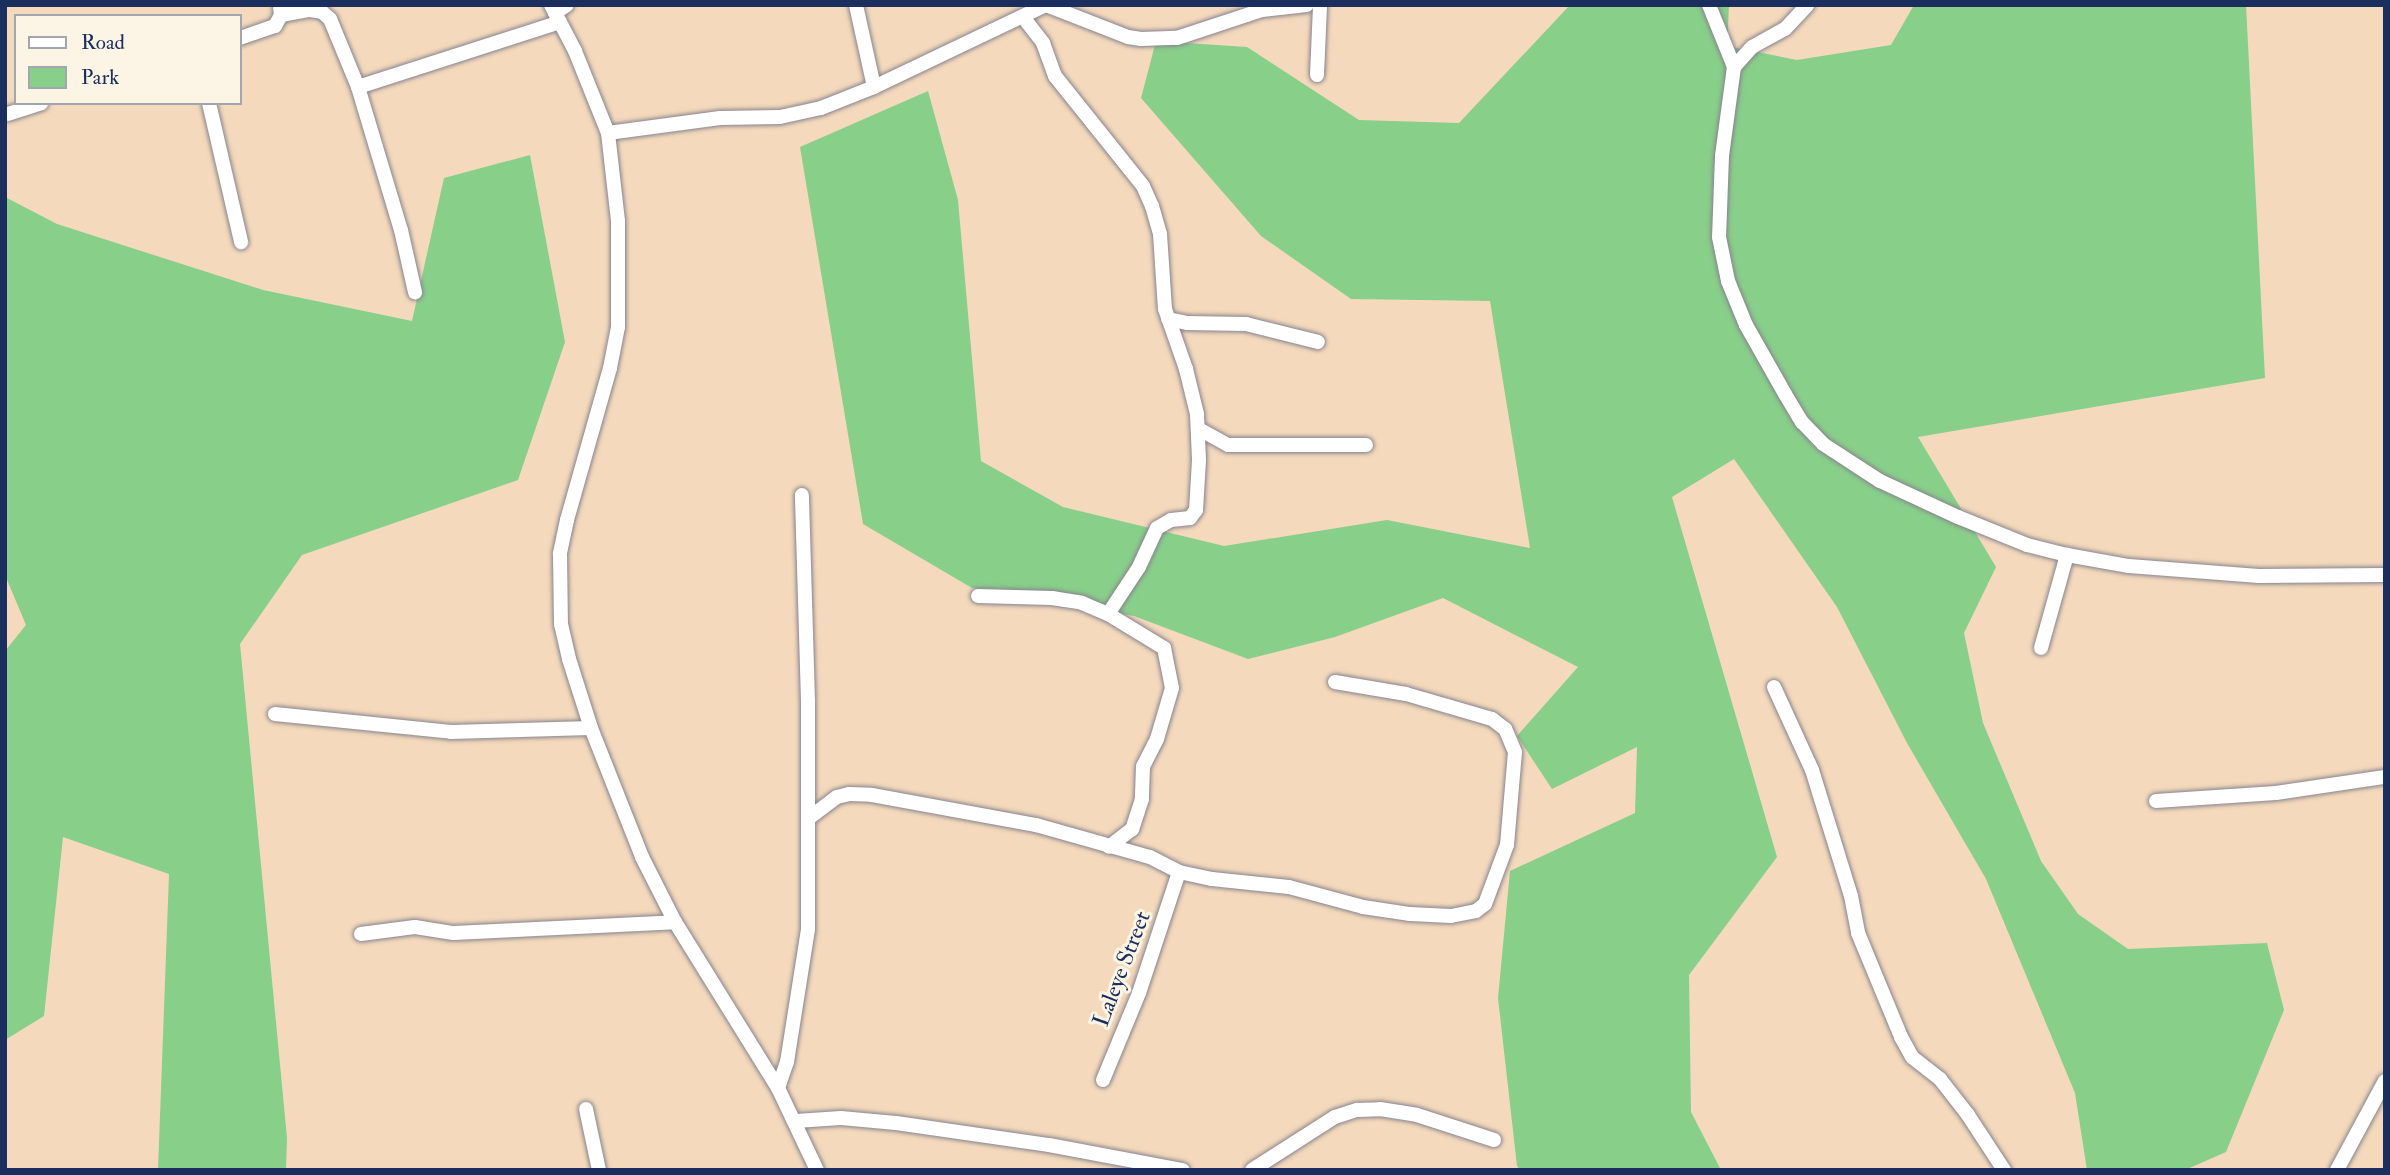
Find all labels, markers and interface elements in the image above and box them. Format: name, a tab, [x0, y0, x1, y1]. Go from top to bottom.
legend	[14, 14, 242, 105]
text: Road	[81, 29, 125, 56]
text: Park	[81, 64, 119, 91]
street label: Laleye Street	[1087, 907, 1157, 1031]

